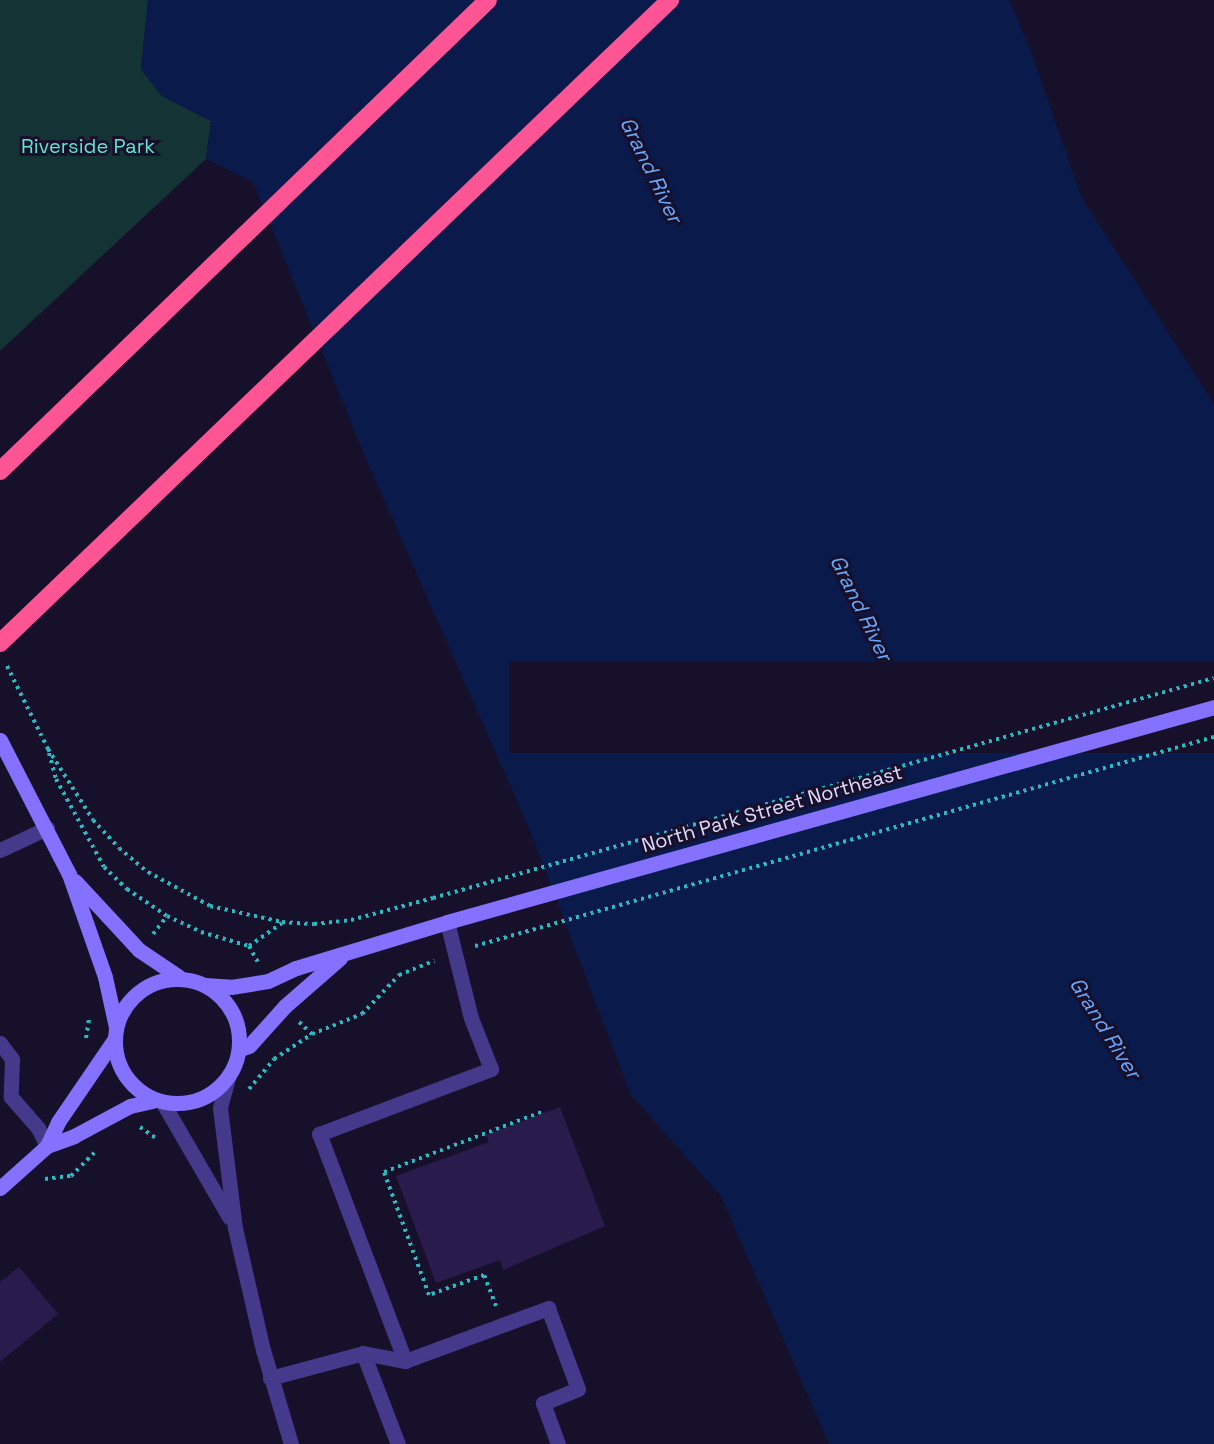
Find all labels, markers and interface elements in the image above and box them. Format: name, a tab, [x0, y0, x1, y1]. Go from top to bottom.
water label: Grand River	[614, 113, 688, 227]
park label: Riverside Park	[21, 134, 155, 158]
water label: Grand River	[824, 551, 898, 665]
street label: North Park Street Northeast	[639, 760, 905, 858]
water label: Grand River	[1064, 973, 1146, 1083]

